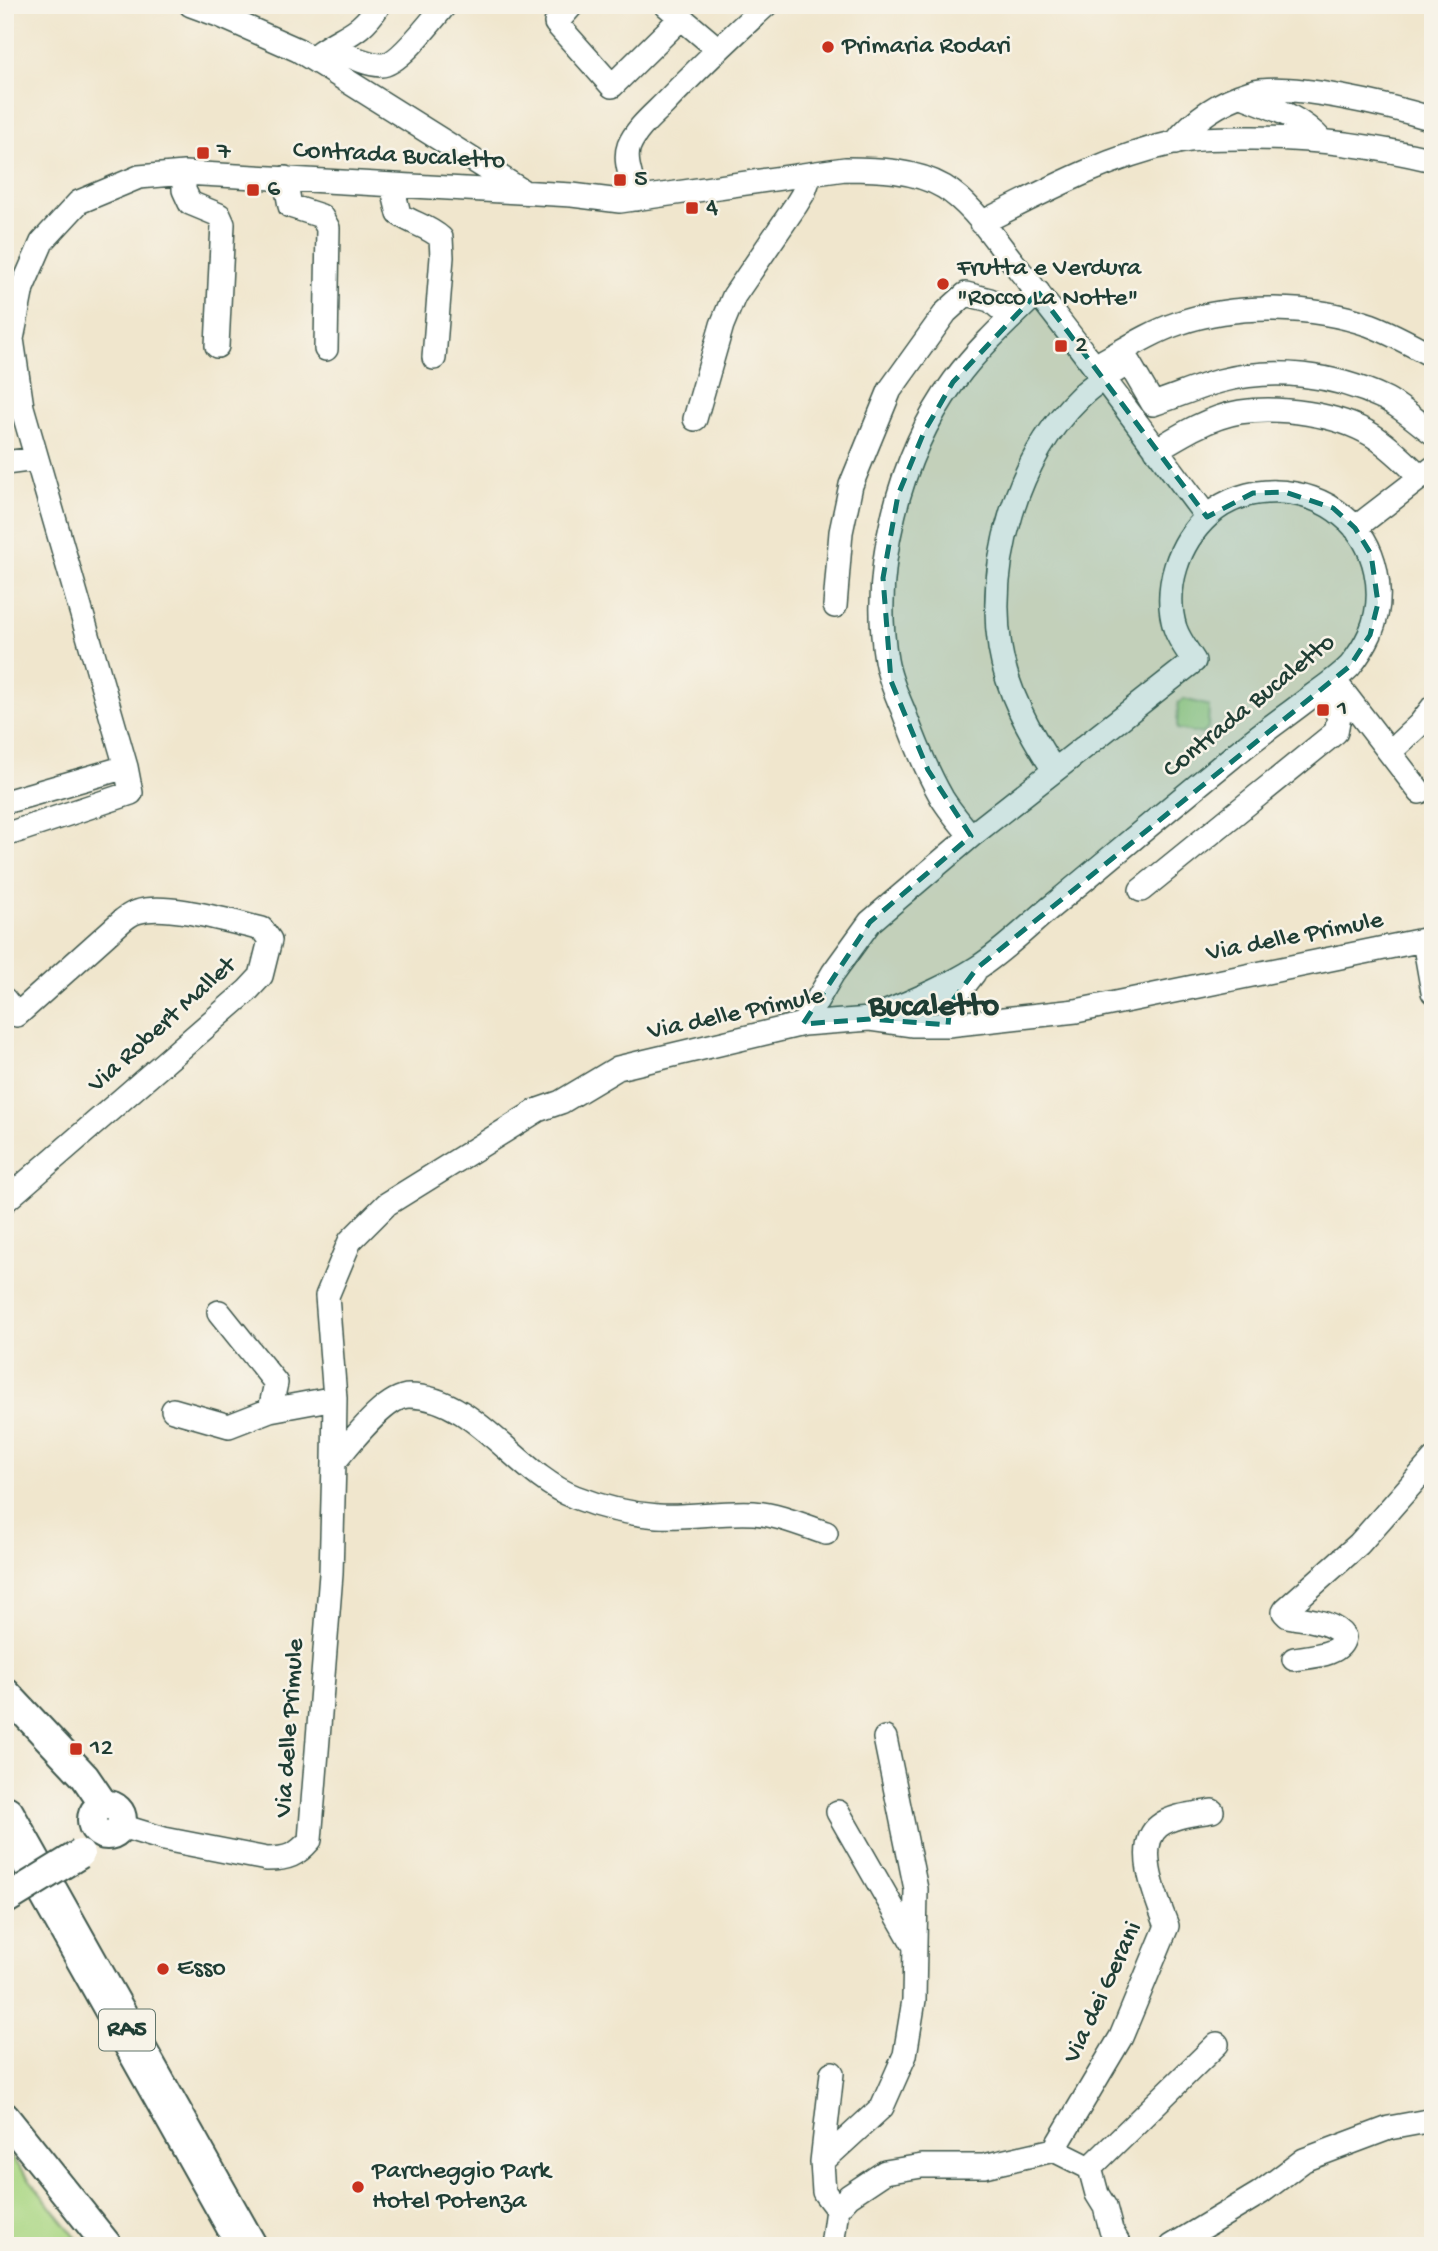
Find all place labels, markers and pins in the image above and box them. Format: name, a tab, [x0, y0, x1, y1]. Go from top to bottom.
place label: Primaria Rodari	[841, 32, 1011, 63]
marker: Primaria Rodari	[820, 39, 836, 55]
place label: 7	[216, 138, 232, 169]
marker: 7	[195, 145, 211, 161]
place label: 5	[634, 165, 648, 196]
marker: 5	[612, 172, 628, 188]
place label: 6	[267, 175, 281, 206]
marker: 6	[245, 182, 261, 198]
place label: 4	[706, 193, 718, 224]
marker: 4	[684, 200, 700, 216]
place label: Frutta e Verdura "Rocco La Notte"	[956, 254, 1143, 315]
marker: Frutta e Verdura "Rocco La Notte"	[935, 276, 951, 292]
place label: 2	[1075, 331, 1088, 362]
marker: 2	[1053, 338, 1069, 354]
place label: 1	[1336, 695, 1348, 726]
marker: 1	[1315, 702, 1331, 718]
place label: 12	[89, 1734, 113, 1765]
marker: 12	[68, 1741, 84, 1757]
place label: Esso	[177, 1954, 226, 1985]
marker: Esso	[155, 1961, 171, 1977]
place label: Parcheggio Park Hotel Potenza	[371, 2157, 553, 2218]
marker: Parcheggio Park Hotel Potenza	[350, 2179, 366, 2195]

